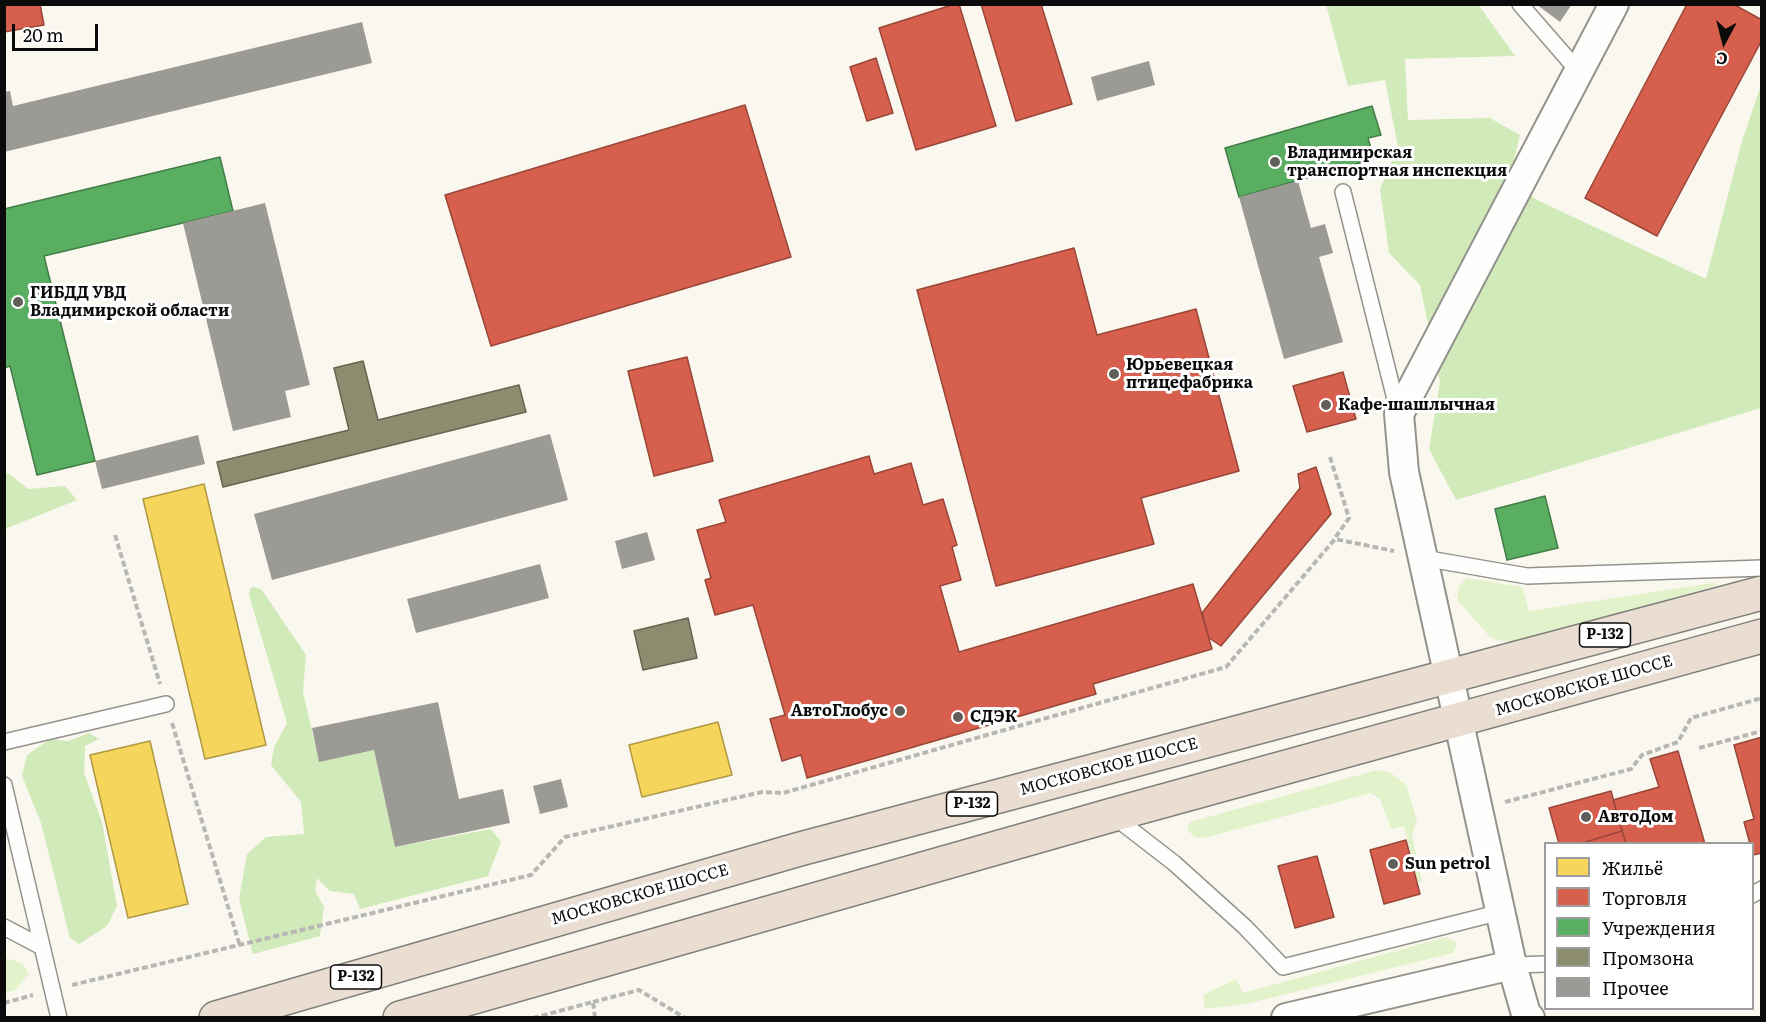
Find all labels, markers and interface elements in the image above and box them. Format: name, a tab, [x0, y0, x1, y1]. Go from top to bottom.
scale bar	[15, 12, 100, 50]
north arrow	[1694, 12, 1754, 72]
text: 20 m	[23, 21, 64, 48]
text: С	[1715, 47, 1729, 72]
place label: Владимирская транспортная инспекция	[1287, 143, 1507, 181]
marker: Владимирская транспортная инспекция	[1268, 155, 1282, 169]
place label: ГИБДД УВД Владимирской области	[30, 283, 229, 321]
marker: ГИБДД УВД Владимирской области	[11, 295, 25, 309]
place label: Юрьевецкая птицефабрика	[1126, 355, 1253, 393]
marker: Юрьевецкая птицефабрика	[1107, 367, 1121, 381]
place label: Кафе-шашлычная	[1338, 395, 1495, 415]
marker: Кафе-шашлычная	[1319, 398, 1333, 412]
road number: Р-132	[1580, 623, 1630, 647]
street label: МОСКОВСКОЕ ШОССЕ	[1493, 651, 1675, 721]
place label: АвтоГлобус	[791, 701, 888, 721]
marker: АвтоГлобус	[893, 704, 907, 718]
place label: СДЭК	[970, 707, 1017, 727]
marker: СДЭК	[951, 710, 965, 724]
street label: МОСКОВСКОЕ ШОССЕ	[1018, 734, 1200, 800]
road number: Р-132	[946, 792, 998, 816]
place label: АвтоДом	[1598, 807, 1674, 827]
marker: АвтоДом	[1579, 810, 1593, 824]
legend	[1544, 842, 1754, 1010]
place label: Sun petrol	[1405, 854, 1490, 874]
text: Жильё	[1602, 854, 1663, 881]
marker: Sun petrol	[1386, 857, 1400, 871]
street label: МОСКОВСКОЕ ШОССЕ	[549, 860, 731, 930]
text: Торговля	[1602, 884, 1687, 911]
text: Учреждения	[1602, 914, 1715, 941]
text: Промзона	[1602, 944, 1694, 971]
road number: Р-132	[330, 965, 382, 989]
text: Прочее	[1602, 974, 1669, 1001]

